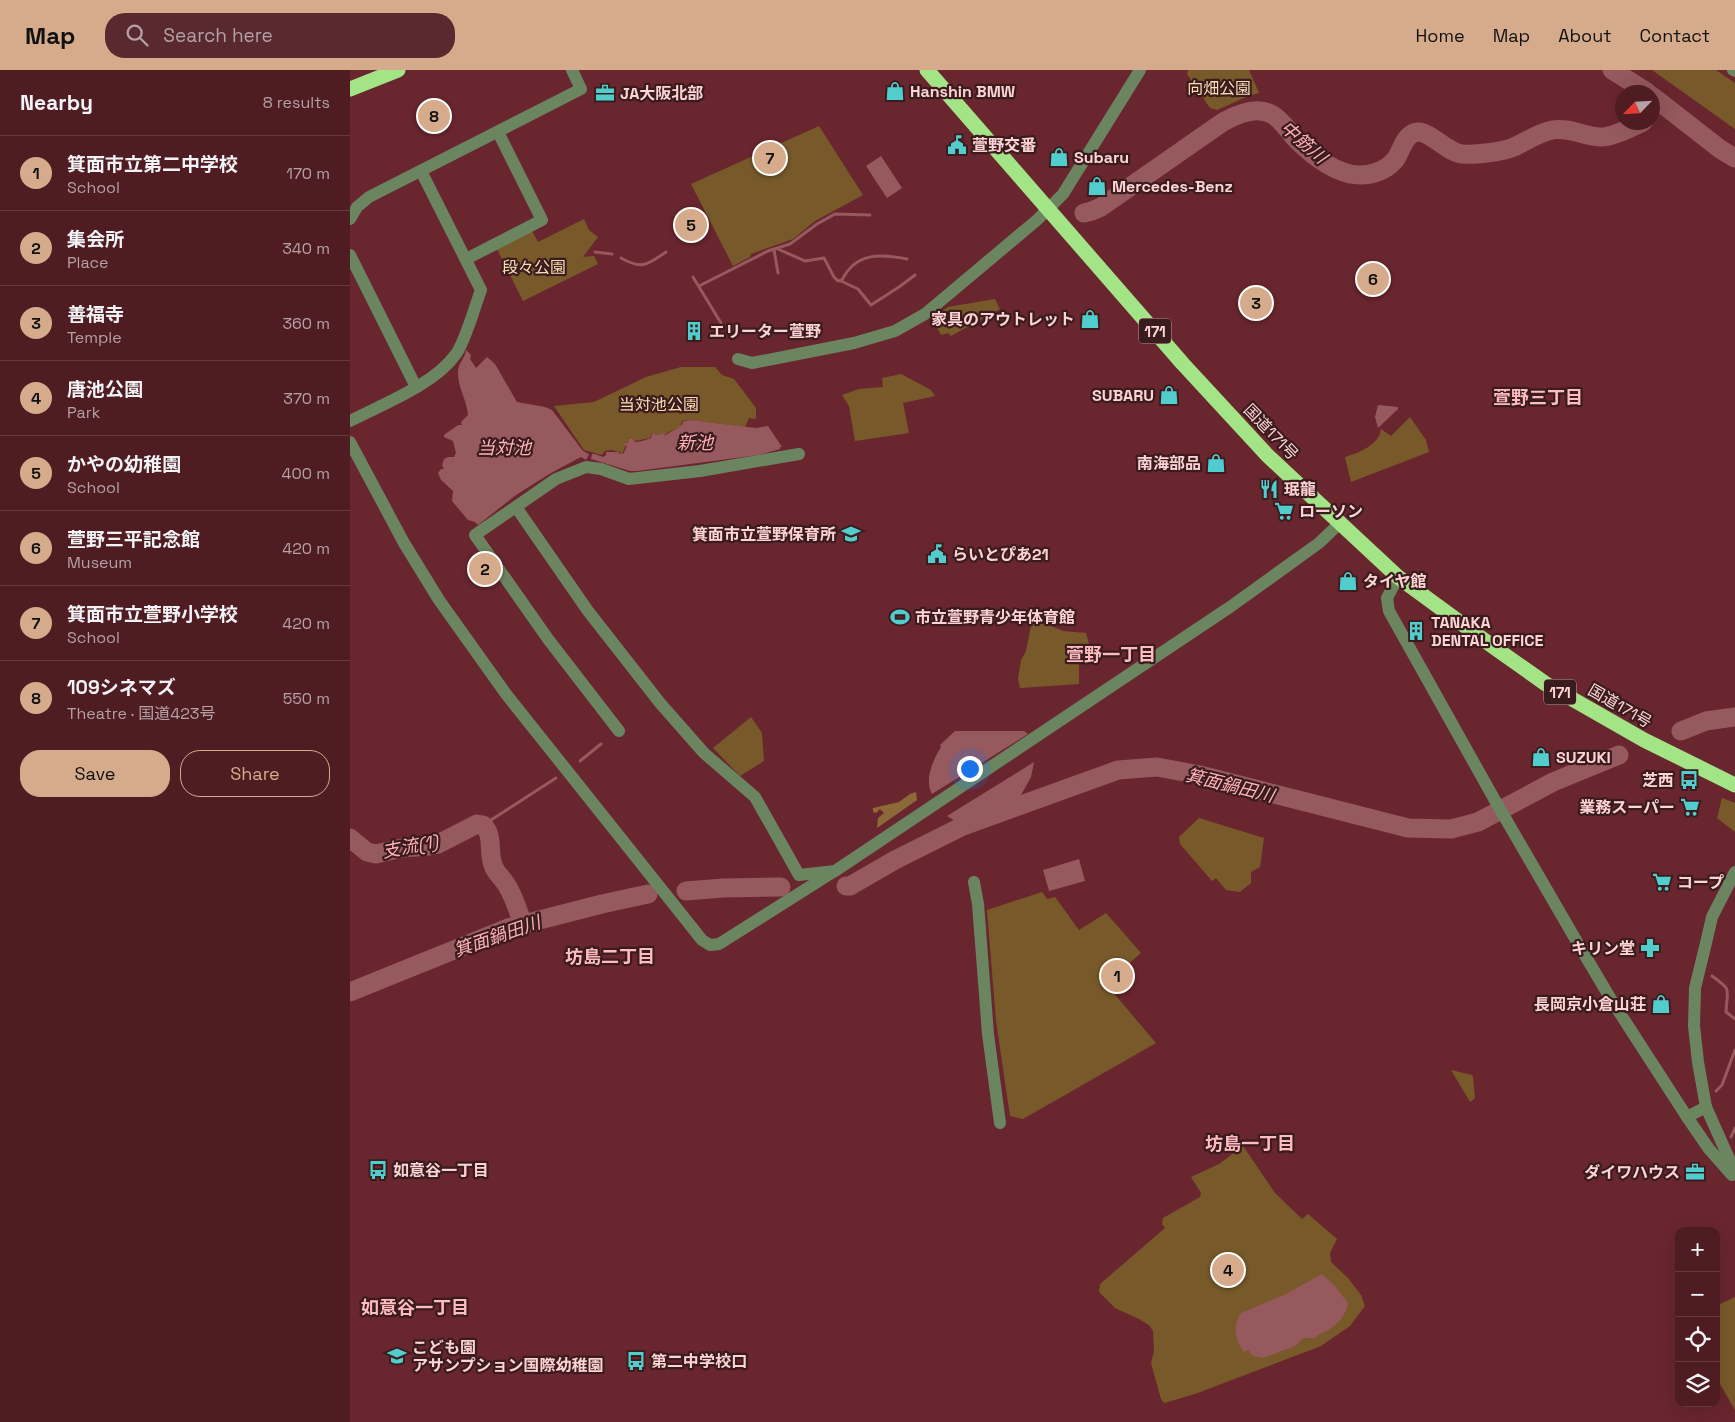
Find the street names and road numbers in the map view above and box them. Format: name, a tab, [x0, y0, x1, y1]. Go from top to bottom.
road number: 171	[1139, 318, 1171, 344]
street label: 国道171号	[1239, 399, 1303, 465]
street label: 国道171号	[1584, 679, 1656, 733]
road number: 171	[1544, 680, 1576, 704]

